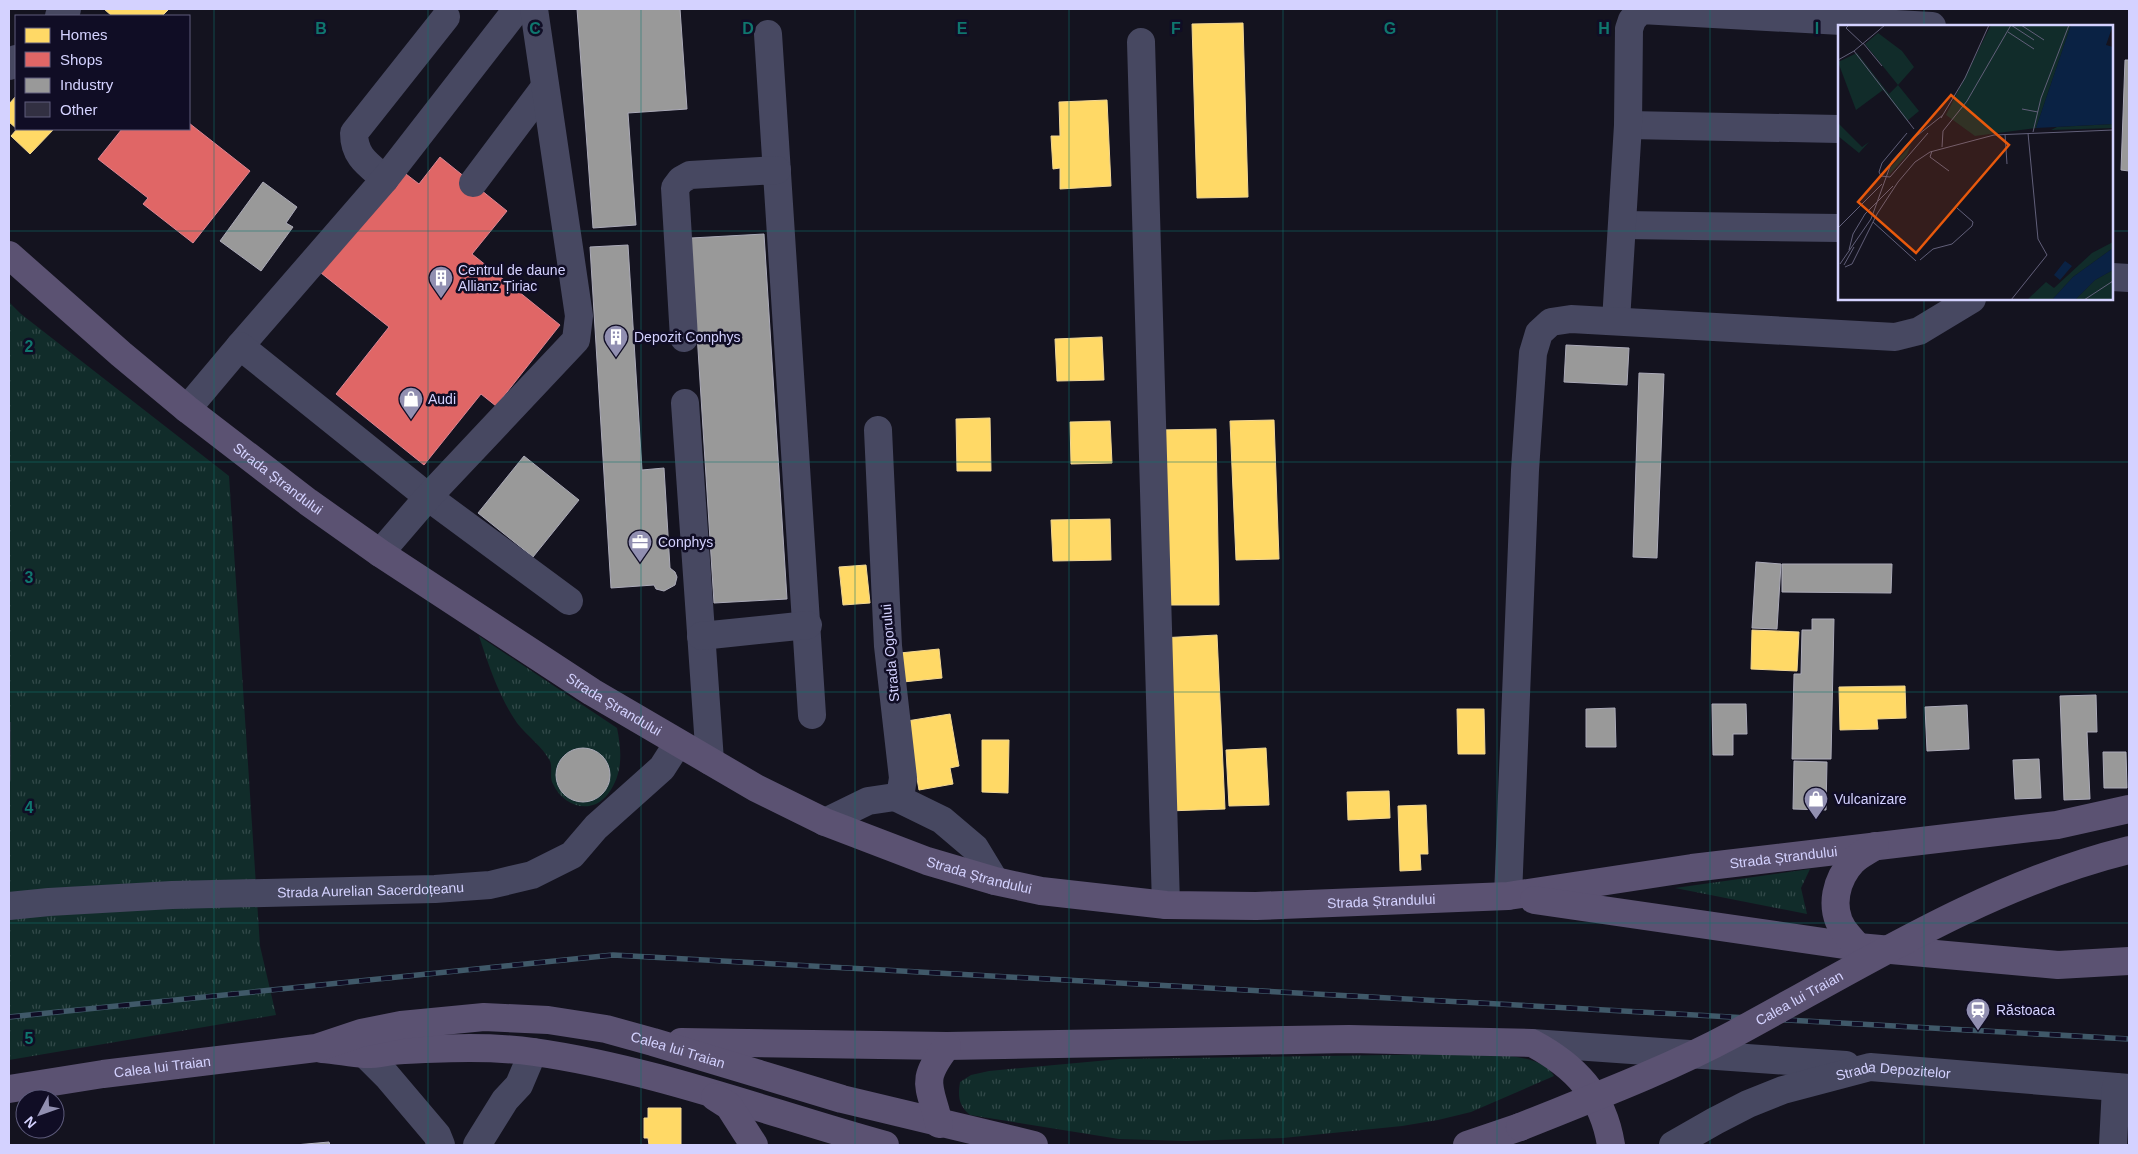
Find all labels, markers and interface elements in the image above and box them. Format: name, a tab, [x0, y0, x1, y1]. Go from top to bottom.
legend	[15, 15, 190, 130]
text: B	[315, 20, 327, 37]
text: C	[529, 20, 541, 37]
text: D	[742, 20, 754, 37]
text: E	[957, 20, 968, 37]
text: F	[1171, 20, 1181, 37]
text: G	[1384, 20, 1396, 37]
text: H	[1598, 20, 1610, 37]
text: I	[1815, 20, 1819, 37]
inset map	[1838, 25, 2113, 300]
text: Homes	[60, 26, 108, 43]
text: Shops	[60, 51, 103, 68]
text: Industry	[60, 76, 114, 93]
text: Other	[60, 101, 98, 118]
place label: Centrul de daune Allianz Țiriac	[458, 262, 566, 294]
building icon: Centrul de daune Allianz Țiriac	[428, 265, 454, 299]
building icon: Depozit Conphys	[603, 324, 629, 358]
place label: Depozit Conphys	[634, 329, 741, 345]
text: 2	[25, 338, 34, 355]
shop icon: Audi	[398, 386, 424, 420]
place label: Audi	[428, 391, 456, 407]
street label: Strada Ștrandului	[230, 439, 326, 518]
office icon: Conphys	[627, 529, 653, 563]
place label: Conphys	[658, 534, 713, 550]
text: 3	[25, 569, 34, 586]
street label: Strada Ogorului	[878, 603, 902, 703]
street label: Strada Ștrandului	[563, 669, 665, 739]
shop icon: Vulcanizare	[1803, 786, 1829, 820]
place label: Vulcanizare	[1834, 791, 1907, 807]
text: 4	[25, 799, 34, 816]
street label: Strada Ștrandului	[1729, 843, 1838, 872]
street label: Strada Ștrandului	[925, 853, 1033, 897]
street label: Strada Aurelian Sacerdoțeanu	[277, 879, 465, 901]
street label: Strada Ștrandului	[1327, 891, 1436, 911]
street label: Calea lui Traian	[1753, 967, 1846, 1029]
station icon: Răstoaca	[1965, 997, 1991, 1031]
place label: Răstoaca	[1996, 1002, 2055, 1018]
street label: Calea lui Traian	[629, 1028, 727, 1071]
text: 5	[25, 1030, 34, 1047]
street label: Calea lui Traian	[113, 1053, 212, 1081]
street label: Strada Depozitelor	[1834, 1059, 1952, 1084]
north arrow	[15, 1089, 65, 1139]
text: N	[21, 1113, 40, 1132]

